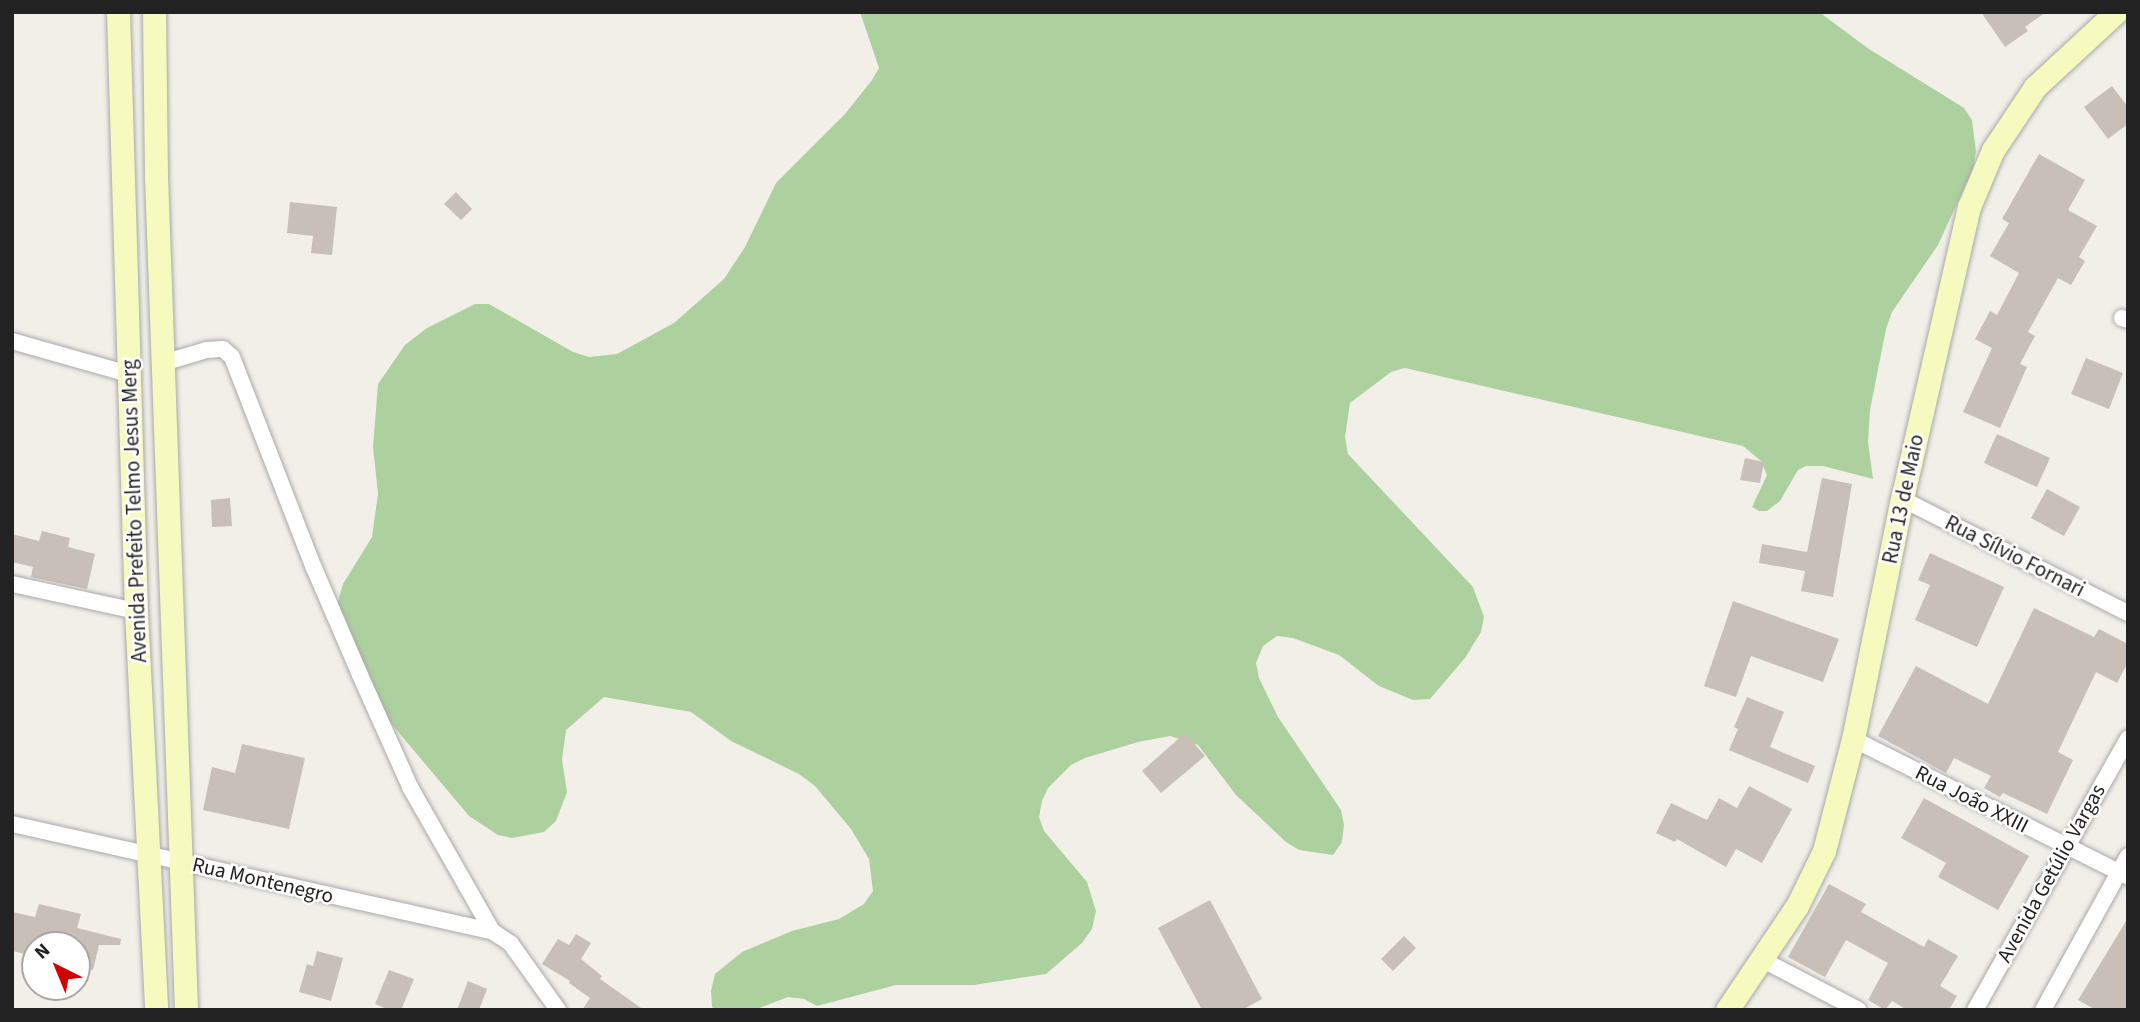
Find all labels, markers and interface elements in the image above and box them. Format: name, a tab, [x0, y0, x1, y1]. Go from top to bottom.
street label: Avenida Prefeito Telmo Jesus Merg	[116, 359, 152, 663]
street label: Rua 13 de Maio	[1877, 432, 1929, 566]
street label: Rua Sílvio Fornari	[1941, 510, 2089, 602]
street label: Rua João XXIII	[1911, 760, 2033, 838]
street label: Avenida Getúlio Vargas	[1992, 779, 2110, 967]
street label: Rua Montenegro	[190, 851, 336, 909]
north arrow	[21, 931, 91, 1001]
text: N	[29, 938, 57, 966]

